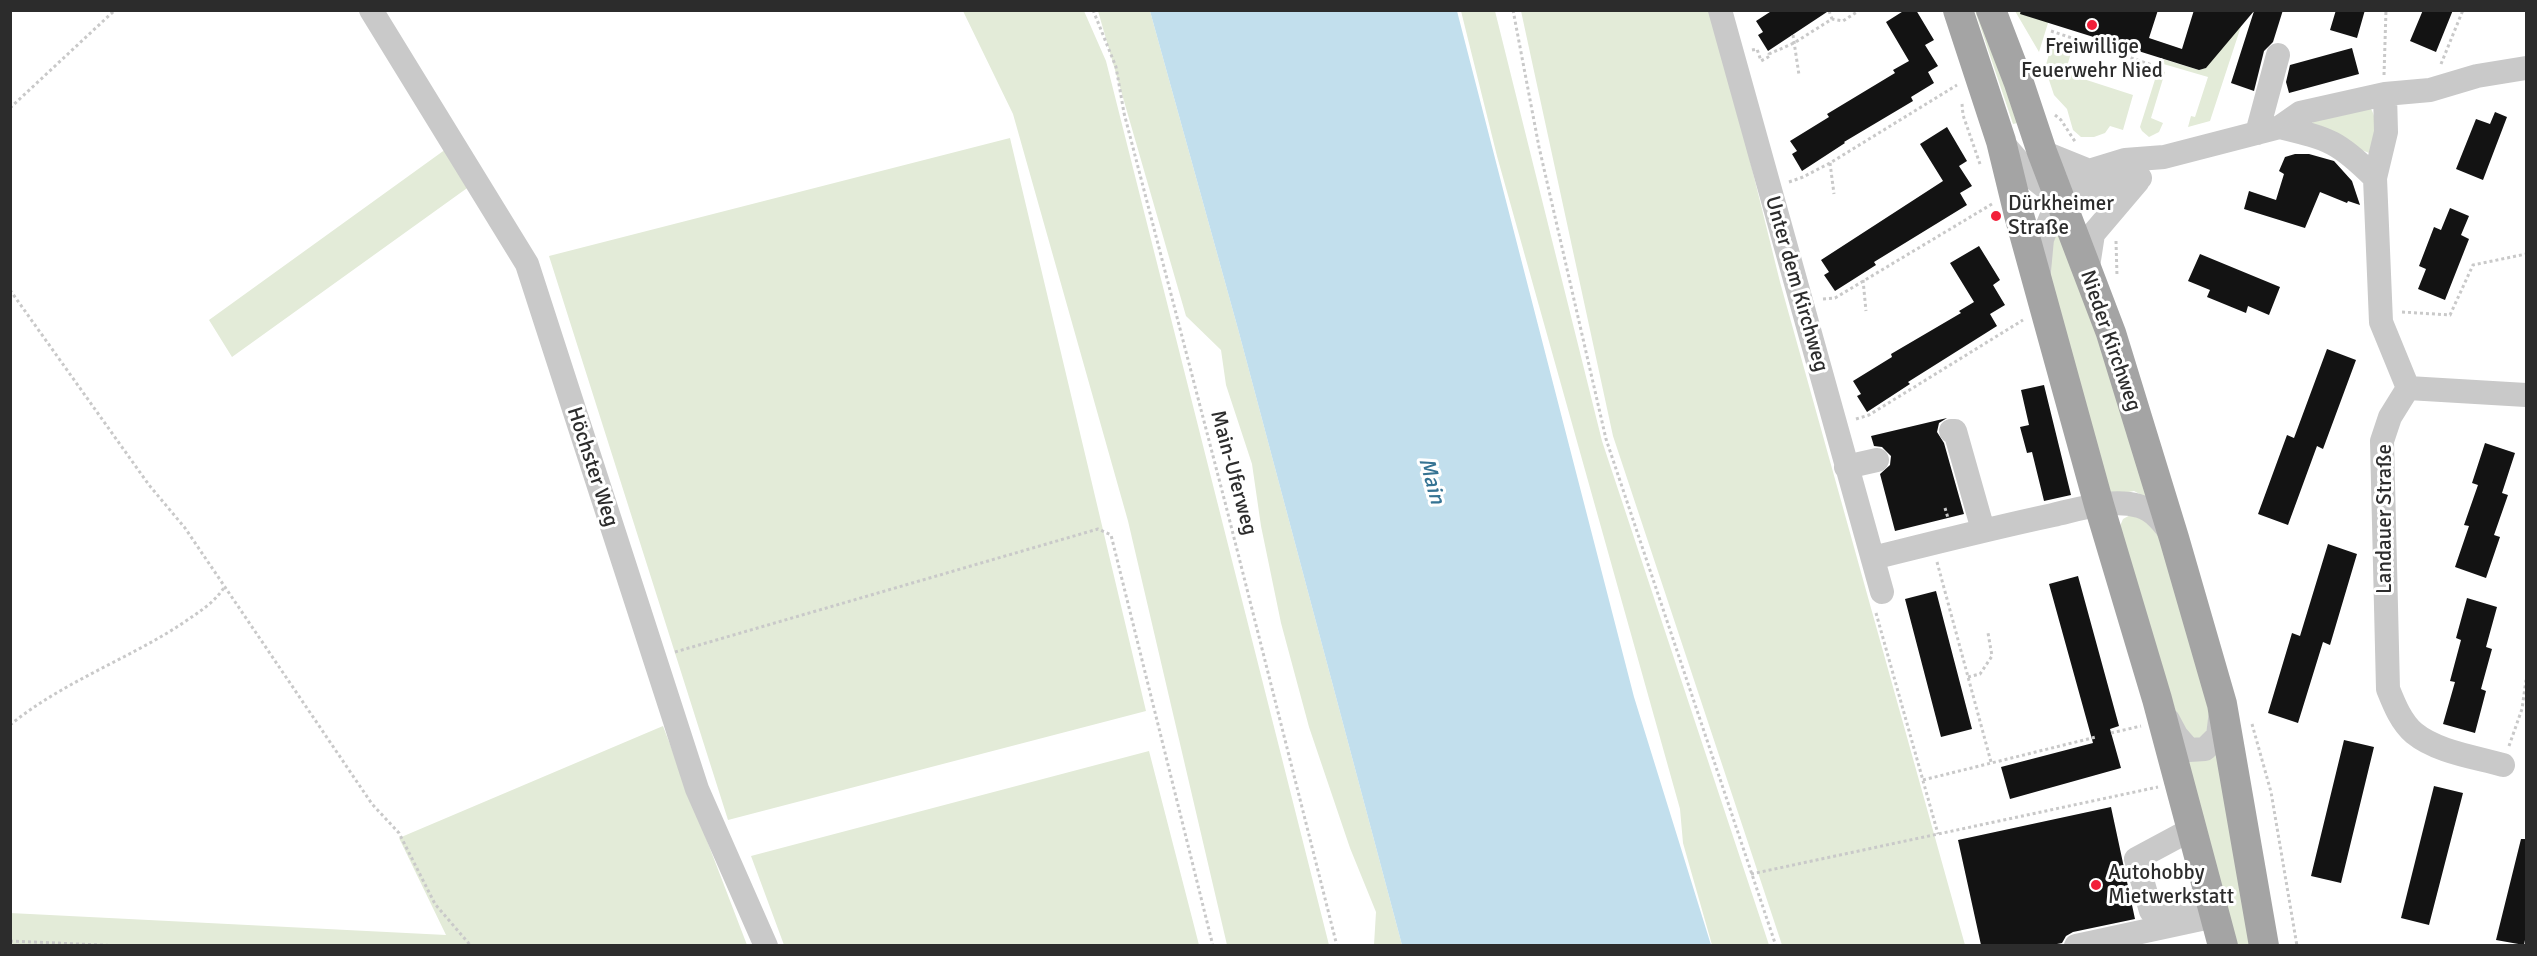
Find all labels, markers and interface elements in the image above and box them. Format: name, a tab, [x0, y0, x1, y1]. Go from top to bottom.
marker: Freiwillige Feuerwehr Nied	[2085, 18, 2099, 32]
place label: Freiwillige Feuerwehr Nied	[2021, 34, 2163, 84]
place label: Dürkheimer Straße	[2008, 191, 2114, 241]
street label: Unter dem Kirchweg	[1759, 193, 1833, 375]
marker: Dürkheimer Straße	[1989, 209, 2003, 223]
street label: Nieder Kirchweg	[2074, 267, 2146, 415]
street label: Höchster Weg	[561, 404, 623, 530]
street label: Main-Uferweg	[1204, 408, 1262, 538]
street label: Landauer Straße	[2372, 444, 2398, 594]
water label: Main	[1412, 455, 1450, 507]
place label: Autohobby Mietwerkstatt	[2108, 860, 2234, 910]
marker: Autohobby Mietwerkstatt	[2089, 878, 2103, 892]

